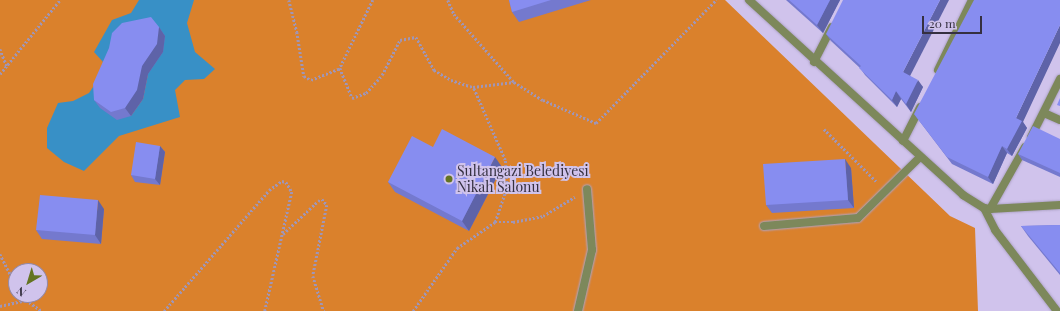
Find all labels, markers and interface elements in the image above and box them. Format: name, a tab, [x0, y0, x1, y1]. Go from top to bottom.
scale bar	[924, 8, 984, 34]
text: 20 m	[929, 15, 956, 31]
place label: Sultangazi Belediyesi Nikah Salonu	[457, 163, 589, 196]
marker: Sultangazi Belediyesi Nikah Salonu	[444, 174, 454, 184]
north arrow	[8, 263, 48, 303]
text: N	[13, 284, 29, 300]

